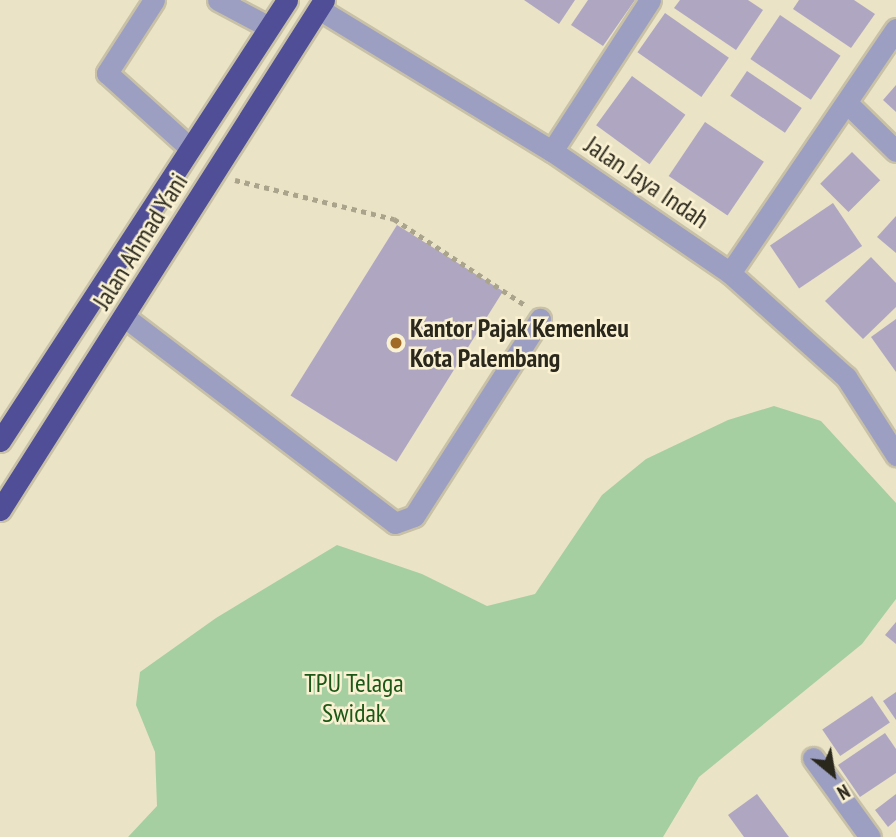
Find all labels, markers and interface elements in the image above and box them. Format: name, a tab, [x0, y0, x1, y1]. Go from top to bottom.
street label: Jalan Jaya Indah	[579, 129, 715, 235]
street label: Jalan Ahmad Yani	[86, 167, 194, 315]
place label: Kantor Pajak Kemenkeu Kota Palembang	[410, 312, 630, 374]
marker: Kantor Pajak Kemenkeu Kota Palembang	[388, 335, 404, 351]
park label: TPU Telaga Swidak	[304, 667, 404, 728]
north arrow	[798, 739, 868, 809]
text: N	[833, 779, 854, 805]

